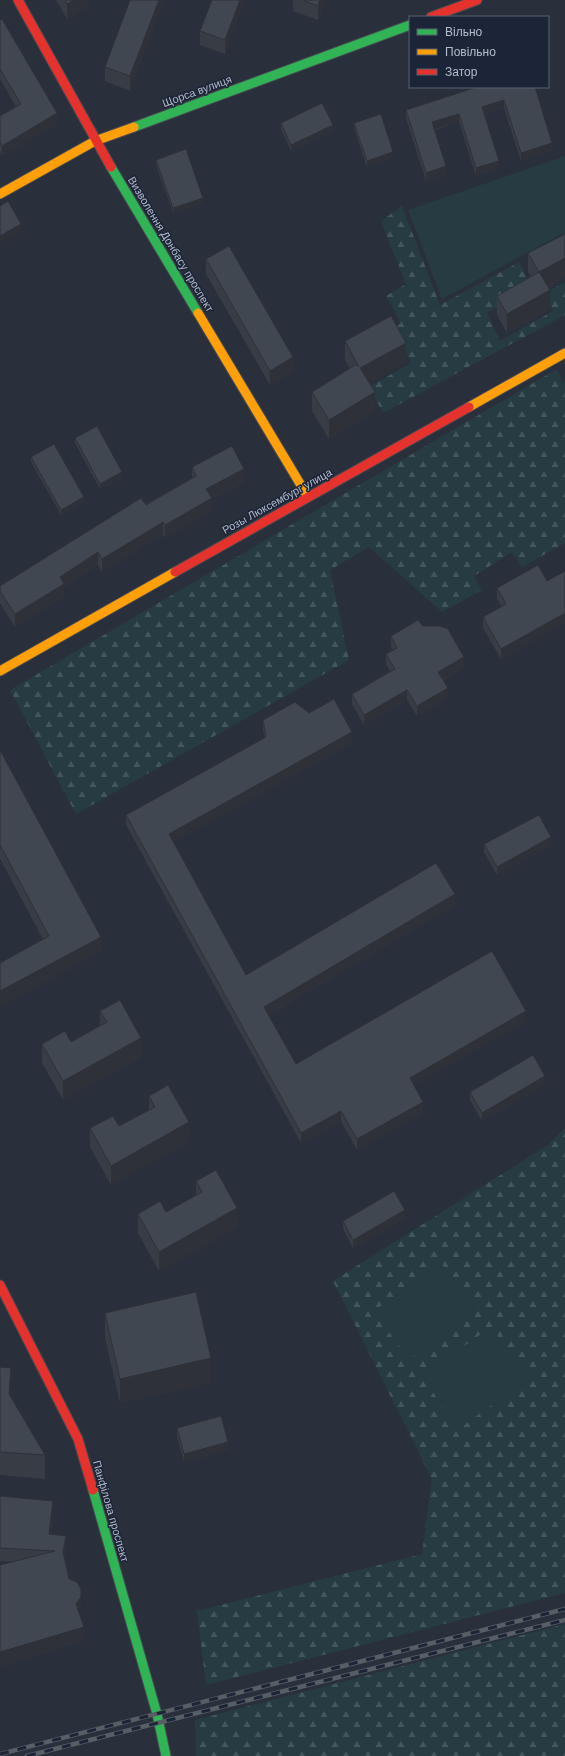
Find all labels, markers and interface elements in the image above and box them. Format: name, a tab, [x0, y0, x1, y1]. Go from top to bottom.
legend	[409, 16, 549, 88]
text: Вільно	[445, 25, 483, 39]
text: Повільно	[445, 45, 496, 59]
text: Затор	[445, 65, 478, 79]
street label: Щорса вулиця	[161, 73, 233, 109]
street label: Визволення Донбасу проспект	[126, 174, 216, 314]
street label: Розы Люксембург улица	[220, 465, 335, 536]
street label: Панфілова проспект	[91, 1459, 131, 1563]

